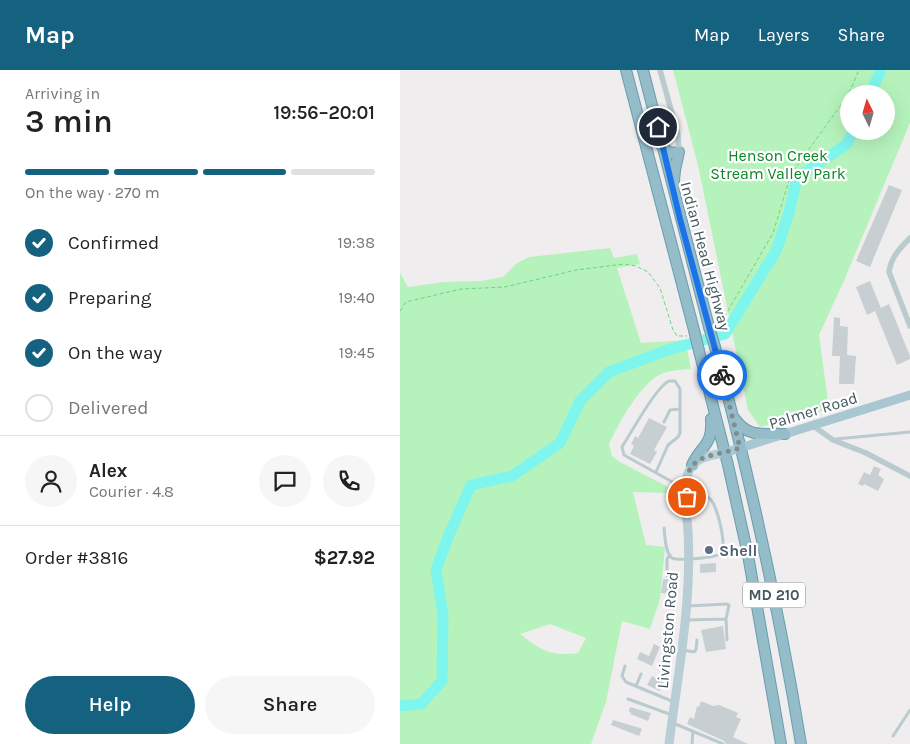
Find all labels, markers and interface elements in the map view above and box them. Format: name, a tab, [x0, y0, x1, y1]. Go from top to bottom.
text: Map	[25, 21, 75, 49]
text: Map	[694, 24, 730, 46]
text: Layers	[758, 24, 810, 46]
text: Share	[838, 24, 885, 46]
text: Arriving in	[25, 84, 100, 103]
north arrow	[840, 85, 895, 140]
map controls	[840, 85, 895, 140]
text: 19:56–20:01	[273, 102, 375, 124]
text: 3 min	[25, 103, 113, 140]
pin	[637, 106, 679, 148]
icon: home	[644, 113, 672, 141]
park label: Henson Creek Stream Valley Park	[710, 146, 846, 183]
street label: Indian Head Highway	[676, 179, 735, 333]
text: On the way · 270 m	[25, 183, 160, 202]
icon: check	[25, 229, 53, 257]
text: Confirmed	[68, 232, 159, 254]
text: 19:38	[337, 233, 375, 252]
icon: check	[25, 284, 53, 312]
text: Preparing	[68, 287, 151, 309]
text: 19:40	[338, 288, 375, 307]
icon: check	[25, 339, 53, 367]
text: On the way	[68, 342, 162, 364]
text: 19:45	[339, 343, 375, 362]
courier	[697, 350, 747, 400]
icon: bike	[708, 361, 736, 389]
street label: Palmer Road	[766, 388, 860, 433]
text: Delivered	[68, 397, 148, 419]
button: person	[25, 455, 77, 507]
button: chat	[259, 455, 311, 507]
button: phone	[323, 455, 375, 507]
text: Alex	[89, 460, 127, 482]
pin	[666, 476, 708, 518]
text: Courier · 4.8	[89, 482, 174, 501]
icon: bag	[673, 483, 701, 511]
place label: Shell	[719, 541, 757, 560]
marker: Shell	[703, 544, 715, 556]
text: Order #3816	[25, 547, 128, 569]
text: $27.92	[314, 547, 375, 569]
street label: Livingston Road	[653, 571, 682, 689]
road number: MD 210	[743, 582, 805, 608]
button: Help	[25, 676, 195, 734]
button: Share	[205, 676, 375, 734]

